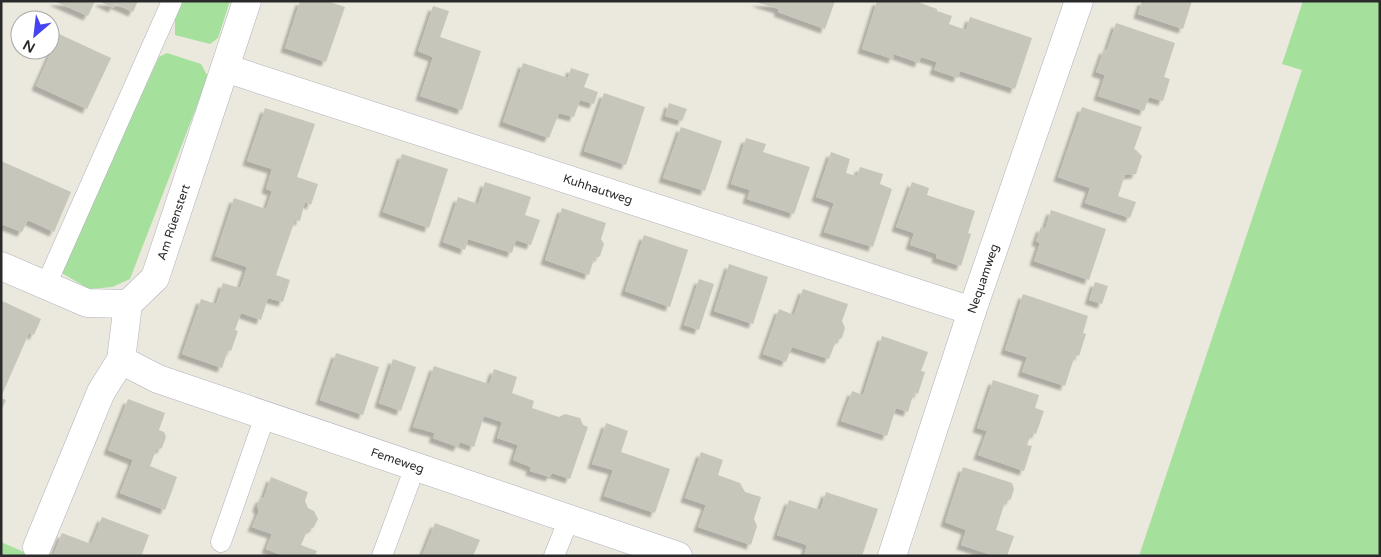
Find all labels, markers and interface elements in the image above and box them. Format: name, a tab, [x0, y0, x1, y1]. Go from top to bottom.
north arrow	[10, 10, 60, 60]
text: N	[20, 36, 38, 56]
street label: Kuhhautweg	[561, 171, 634, 207]
street label: Am Rüenstert	[154, 182, 193, 262]
street label: Nequamweg	[965, 242, 1002, 315]
street label: Femeweg	[369, 445, 426, 476]

